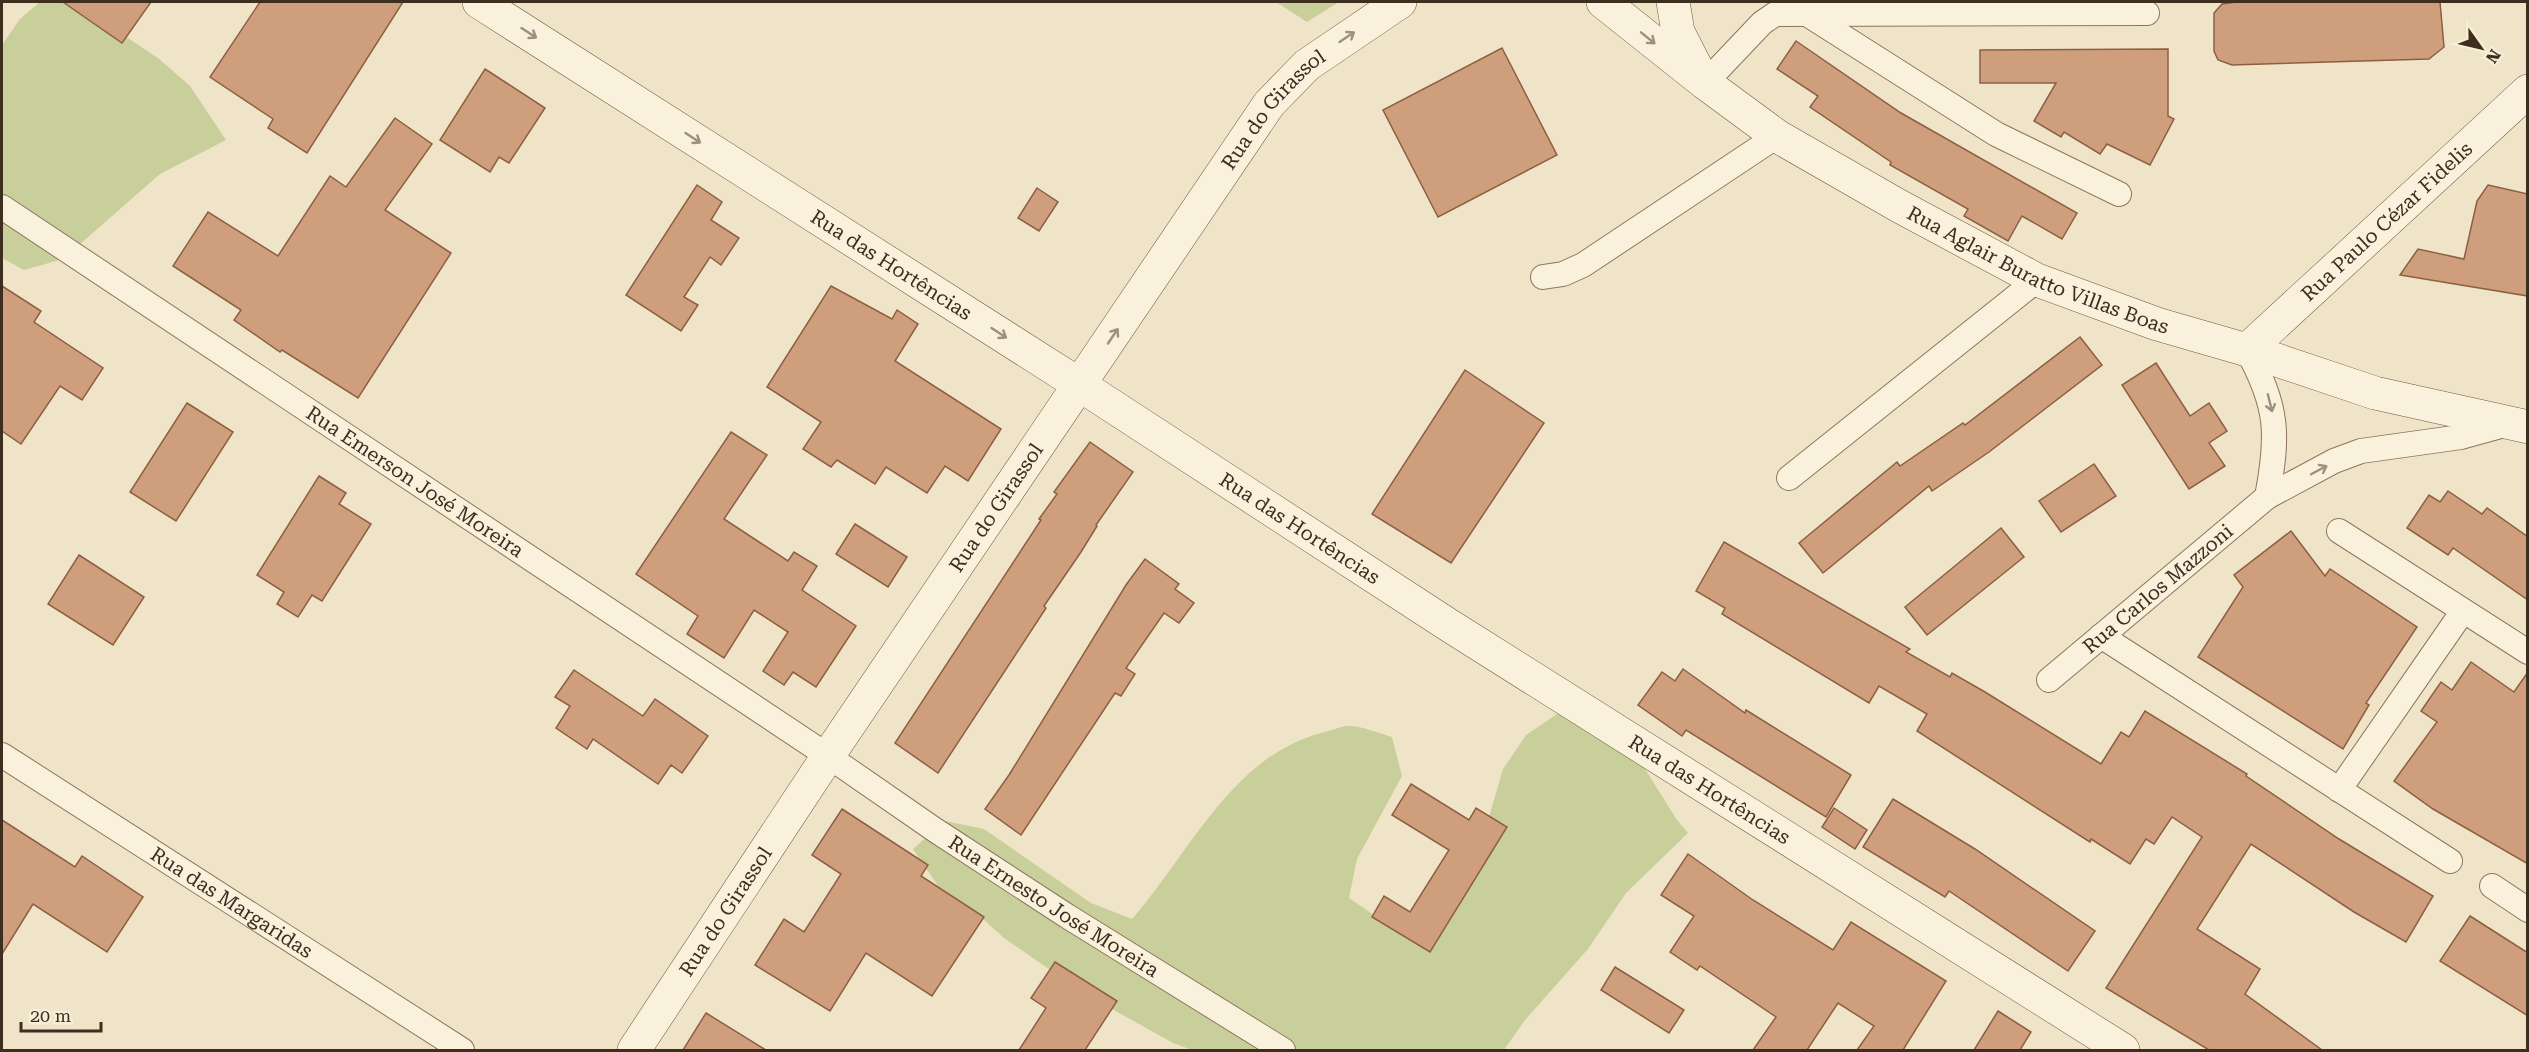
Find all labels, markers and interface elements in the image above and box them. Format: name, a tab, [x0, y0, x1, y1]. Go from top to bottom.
north arrow	[2451, 18, 2511, 78]
one-way arrow	[520, 27, 537, 40]
one-way arrow	[1338, 30, 1355, 42]
one-way arrow	[1640, 31, 1655, 45]
street label: Rua do Girassol	[1216, 44, 1330, 174]
text: N	[2482, 46, 2504, 67]
one-way arrow	[684, 132, 701, 144]
street label: Rua Paulo Cézar Fidelis	[2296, 136, 2477, 306]
street label: Rua Aglair Buratto Villas Boas	[1903, 201, 2172, 339]
street label: Rua das Hortências	[806, 205, 976, 325]
one-way arrow	[990, 328, 1007, 340]
one-way arrow	[1106, 328, 1119, 345]
one-way arrow	[2265, 393, 2277, 412]
street label: Rua Emerson José Moreira	[302, 401, 528, 562]
street label: Rua do Girassol	[944, 439, 1048, 577]
one-way arrow	[2309, 463, 2327, 475]
street label: Rua das Hortências	[1215, 467, 1385, 589]
street label: Rua Carlos Mazzoni	[2078, 519, 2238, 659]
street label: Rua das Hortências	[1624, 730, 1795, 849]
street label: Rua Ernesto José Moreira	[944, 830, 1164, 982]
street label: Rua das Margaridas	[146, 842, 317, 963]
street label: Rua do Girassol	[674, 842, 777, 981]
scale bar	[21, 995, 100, 1033]
text: 20 m	[30, 1005, 71, 1026]

